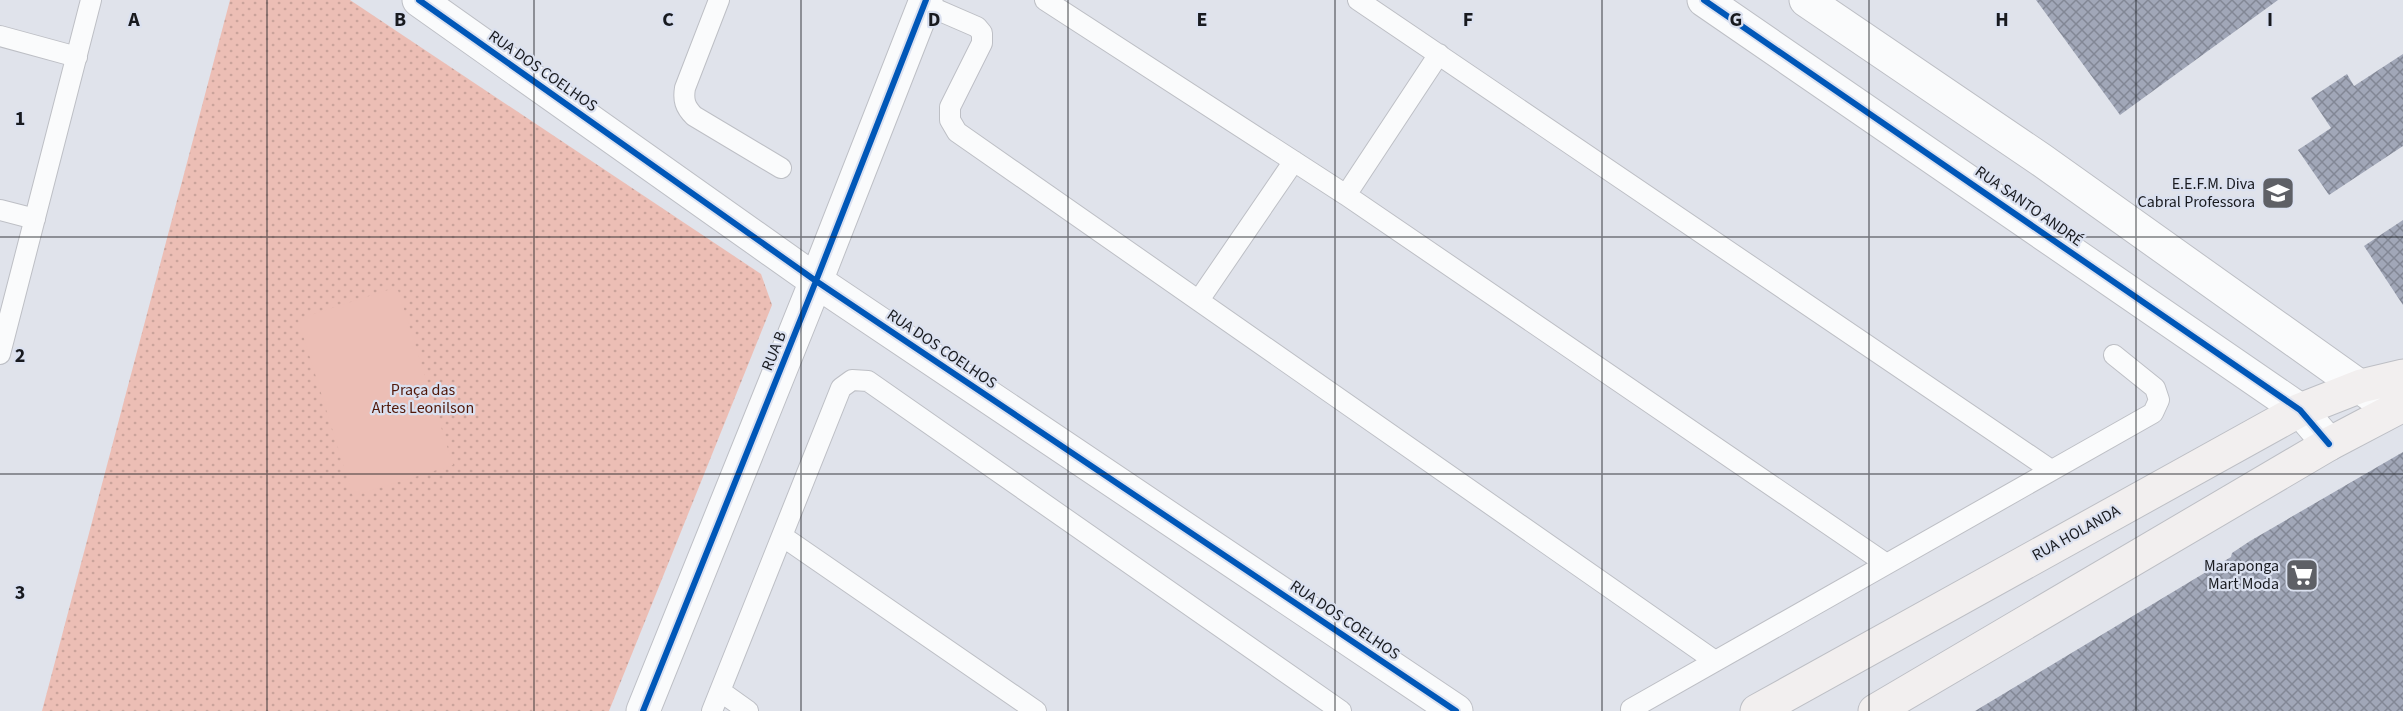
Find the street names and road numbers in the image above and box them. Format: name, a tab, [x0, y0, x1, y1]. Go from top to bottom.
street label: RUA DOS COELHOS	[484, 25, 602, 117]
street label: RUA SANTO ANDRÉ	[1971, 161, 2087, 251]
street label: RUA DOS COELHOS	[883, 304, 1001, 394]
street label: RUA B	[756, 328, 792, 374]
street label: RUA HOLANDA	[2028, 500, 2124, 566]
street label: RUA DOS COELHOS	[1286, 575, 1404, 665]

